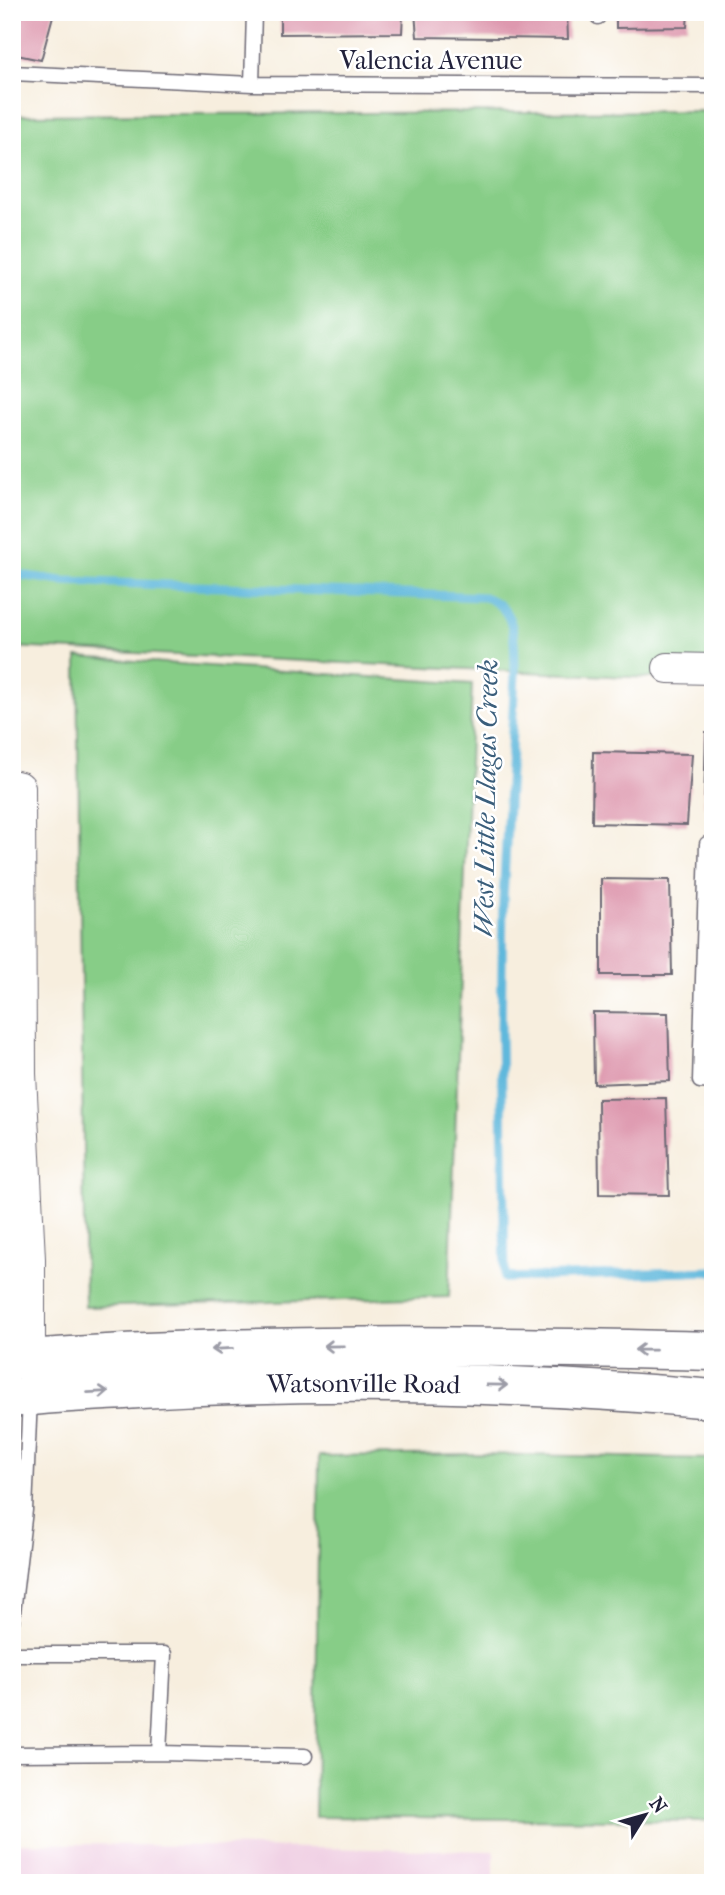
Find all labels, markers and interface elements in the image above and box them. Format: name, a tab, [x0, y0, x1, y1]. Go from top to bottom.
street label: Valencia Avenue	[339, 45, 523, 76]
water label: West Little Llagas Creek	[467, 659, 504, 937]
one-way arrow	[323, 1340, 346, 1353]
one-way arrow	[212, 1343, 234, 1356]
one-way arrow	[633, 1343, 656, 1356]
street label: Watsonville Road	[265, 1368, 462, 1400]
one-way arrow	[485, 1378, 508, 1392]
one-way arrow	[87, 1385, 110, 1398]
north arrow	[610, 1780, 680, 1850]
text: N	[645, 1793, 671, 1818]

